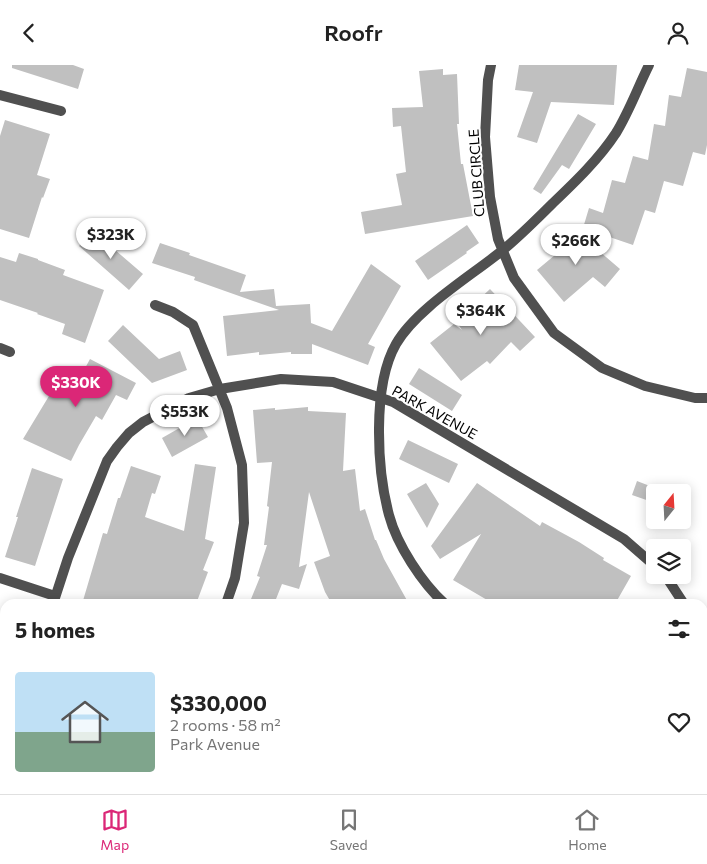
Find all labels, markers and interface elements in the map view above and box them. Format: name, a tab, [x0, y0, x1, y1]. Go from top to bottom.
icon: back	[15, 19, 43, 47]
text: Roofr	[324, 19, 383, 46]
icon: person	[664, 19, 692, 47]
street label: CLUB CIRCLE	[464, 129, 488, 217]
pin: $323K	[76, 217, 146, 260]
pin: $266K	[541, 223, 611, 266]
text: $323K	[87, 224, 135, 243]
text: $266K	[551, 230, 601, 249]
pin: $364K	[446, 293, 516, 336]
text: $364K	[456, 300, 506, 319]
pin: $330K	[41, 365, 111, 408]
text: $330K	[51, 372, 101, 391]
street label: PARK AVENUE	[389, 382, 481, 442]
pin: $553K	[150, 395, 220, 437]
text: $553K	[161, 401, 209, 420]
north arrow	[646, 484, 691, 529]
map controls	[646, 484, 691, 584]
button: layers	[646, 539, 691, 584]
icon: filters	[665, 615, 693, 643]
text: 5 homes	[15, 617, 95, 642]
text: $330,000	[170, 690, 267, 715]
icon: home	[55, 692, 115, 752]
icon: heart	[665, 708, 693, 736]
text: 2 rooms · 58 m²	[170, 715, 281, 734]
text: Park Avenue	[170, 734, 260, 753]
tab: Map	[100, 806, 129, 853]
tab: Saved	[330, 806, 368, 853]
tab: Home	[568, 806, 607, 853]

